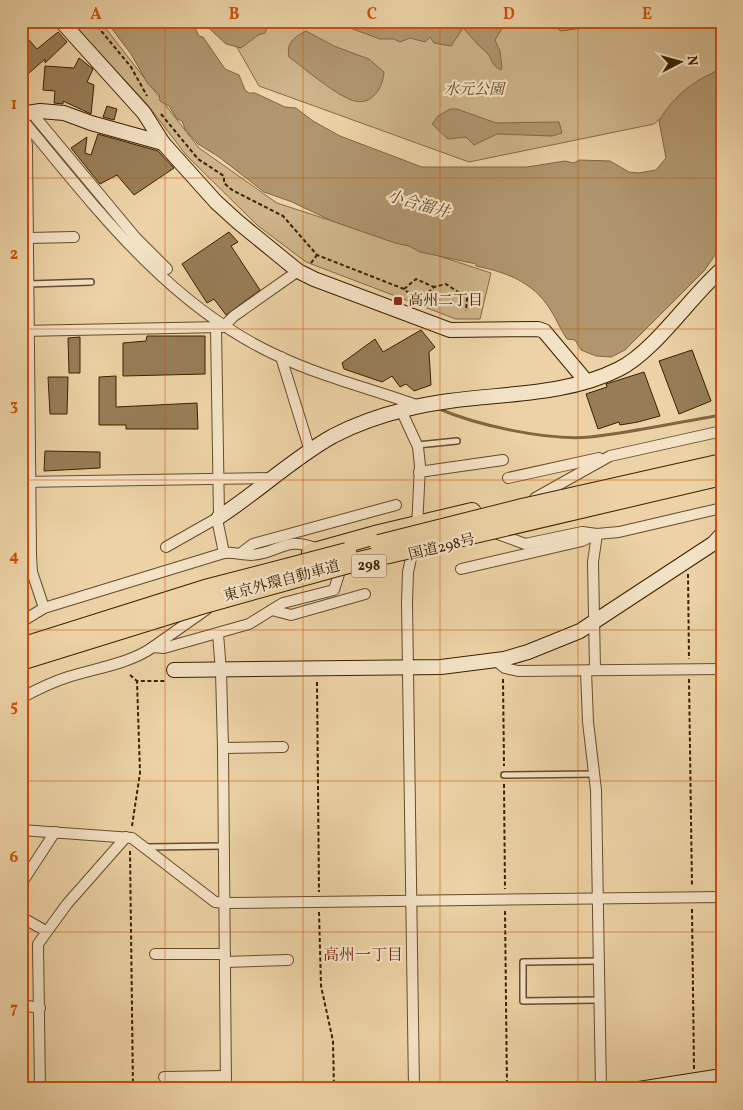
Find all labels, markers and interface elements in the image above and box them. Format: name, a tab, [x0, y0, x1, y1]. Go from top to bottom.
text: A	[90, 4, 102, 26]
text: B	[229, 4, 240, 26]
text: C	[367, 4, 377, 26]
text: D	[503, 4, 515, 26]
text: E	[642, 4, 652, 26]
north arrow	[656, 38, 706, 88]
text: N	[681, 55, 701, 67]
park label: 水元公園	[444, 80, 507, 101]
text: 1	[11, 94, 17, 116]
water label: 小合溜井	[384, 186, 454, 225]
text: 2	[10, 244, 18, 266]
place label: 高州二丁目	[408, 291, 483, 312]
marker: 高州二丁目	[392, 295, 404, 307]
text: 3	[10, 395, 18, 417]
street label: 国道298号	[406, 530, 478, 566]
text: 4	[9, 546, 19, 568]
road number: 298	[352, 554, 386, 578]
street label: 東京外環自動車道	[221, 556, 343, 608]
text: 5	[10, 696, 18, 718]
text: 6	[10, 847, 19, 869]
district label: 高州一丁目	[323, 945, 403, 967]
text: 7	[10, 998, 18, 1020]

